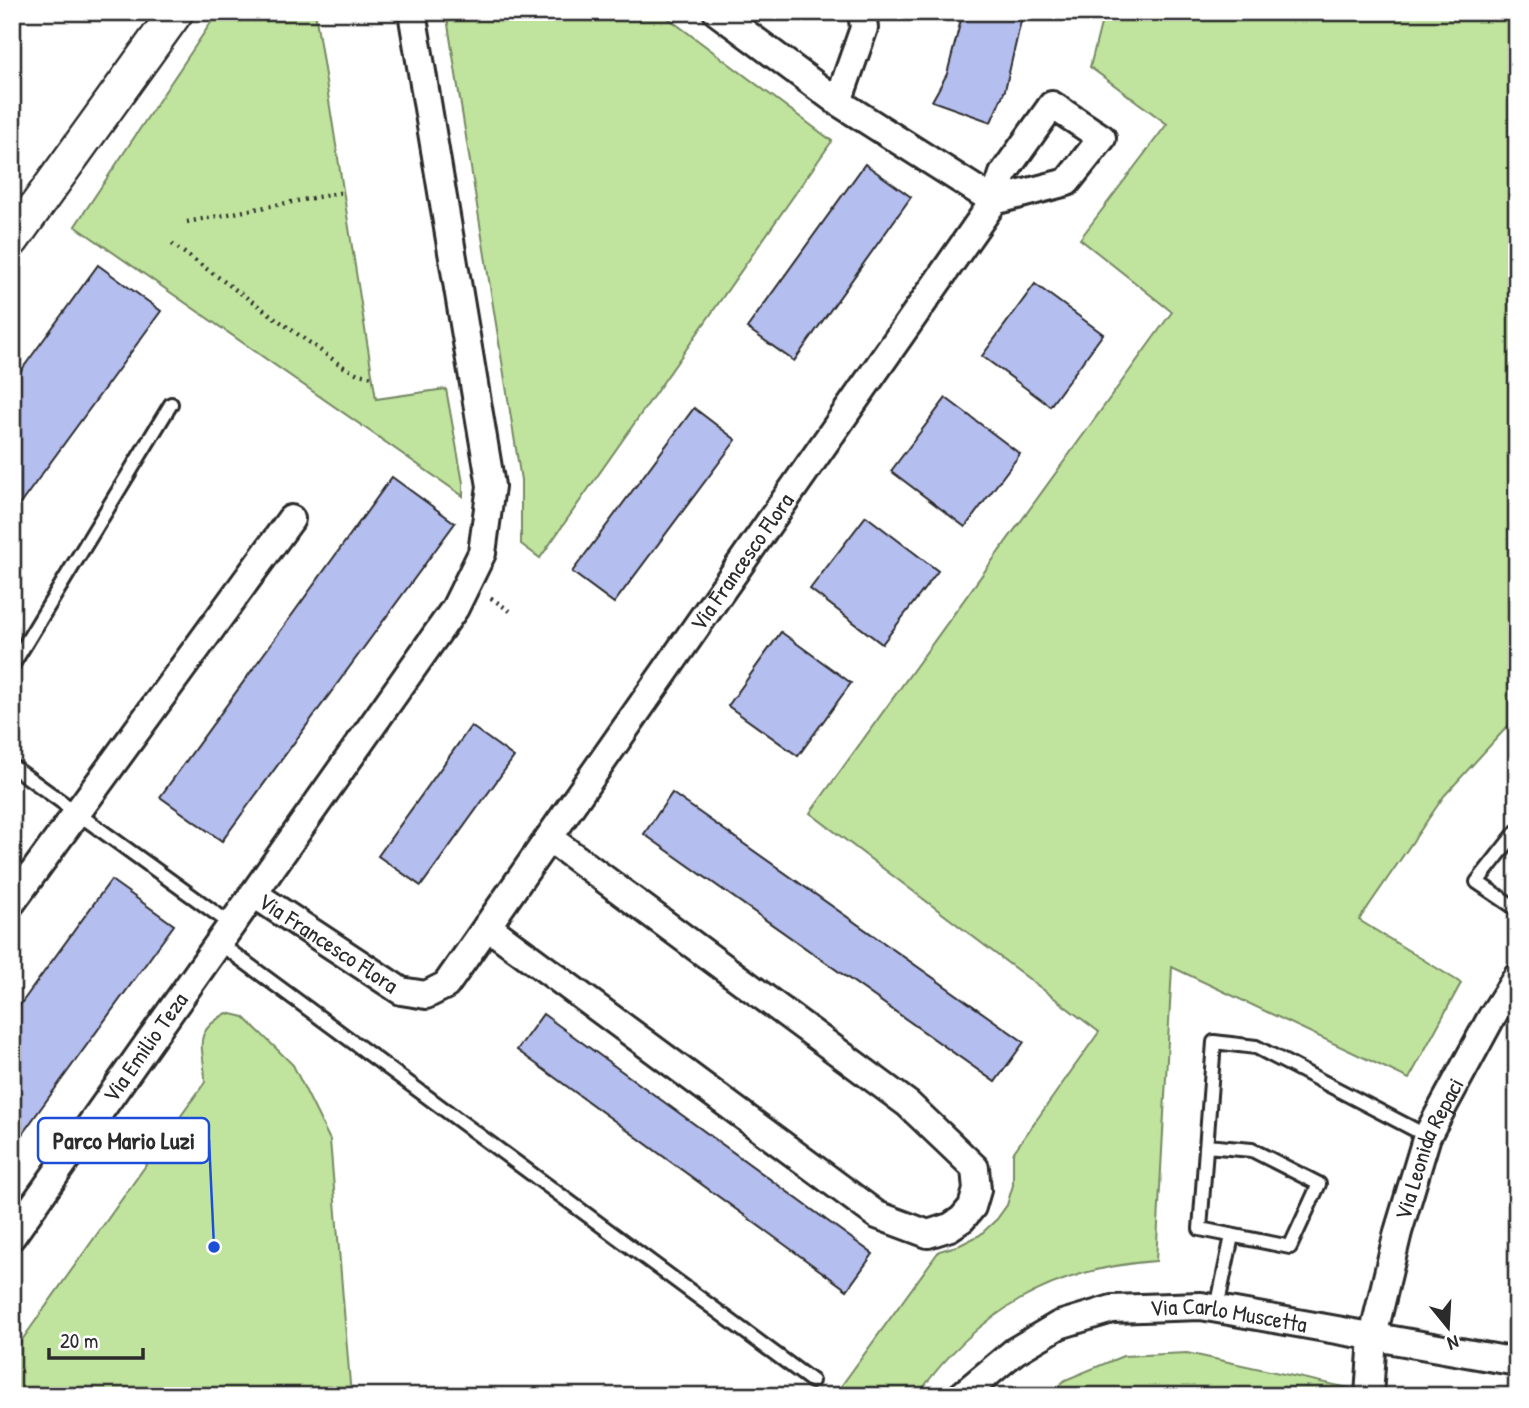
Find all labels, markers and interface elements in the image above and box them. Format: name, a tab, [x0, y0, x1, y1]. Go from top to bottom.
street label: Via Francesco Flora	[682, 486, 800, 637]
street label: Via Francesco Flora	[253, 885, 405, 1000]
street label: Via Emilio Teza	[95, 986, 194, 1108]
street label: Via Leonida Repaci	[1387, 1072, 1471, 1223]
callout: Parco Mario Luzi	[38, 1118, 209, 1163]
text: Parco Mario Luzi	[53, 1124, 195, 1156]
street label: Via Carlo Muscetta	[1150, 1290, 1310, 1340]
north arrow	[1414, 1292, 1484, 1362]
scale bar	[49, 1317, 144, 1361]
text: 20 m	[60, 1326, 98, 1355]
text: N	[1444, 1329, 1462, 1357]

